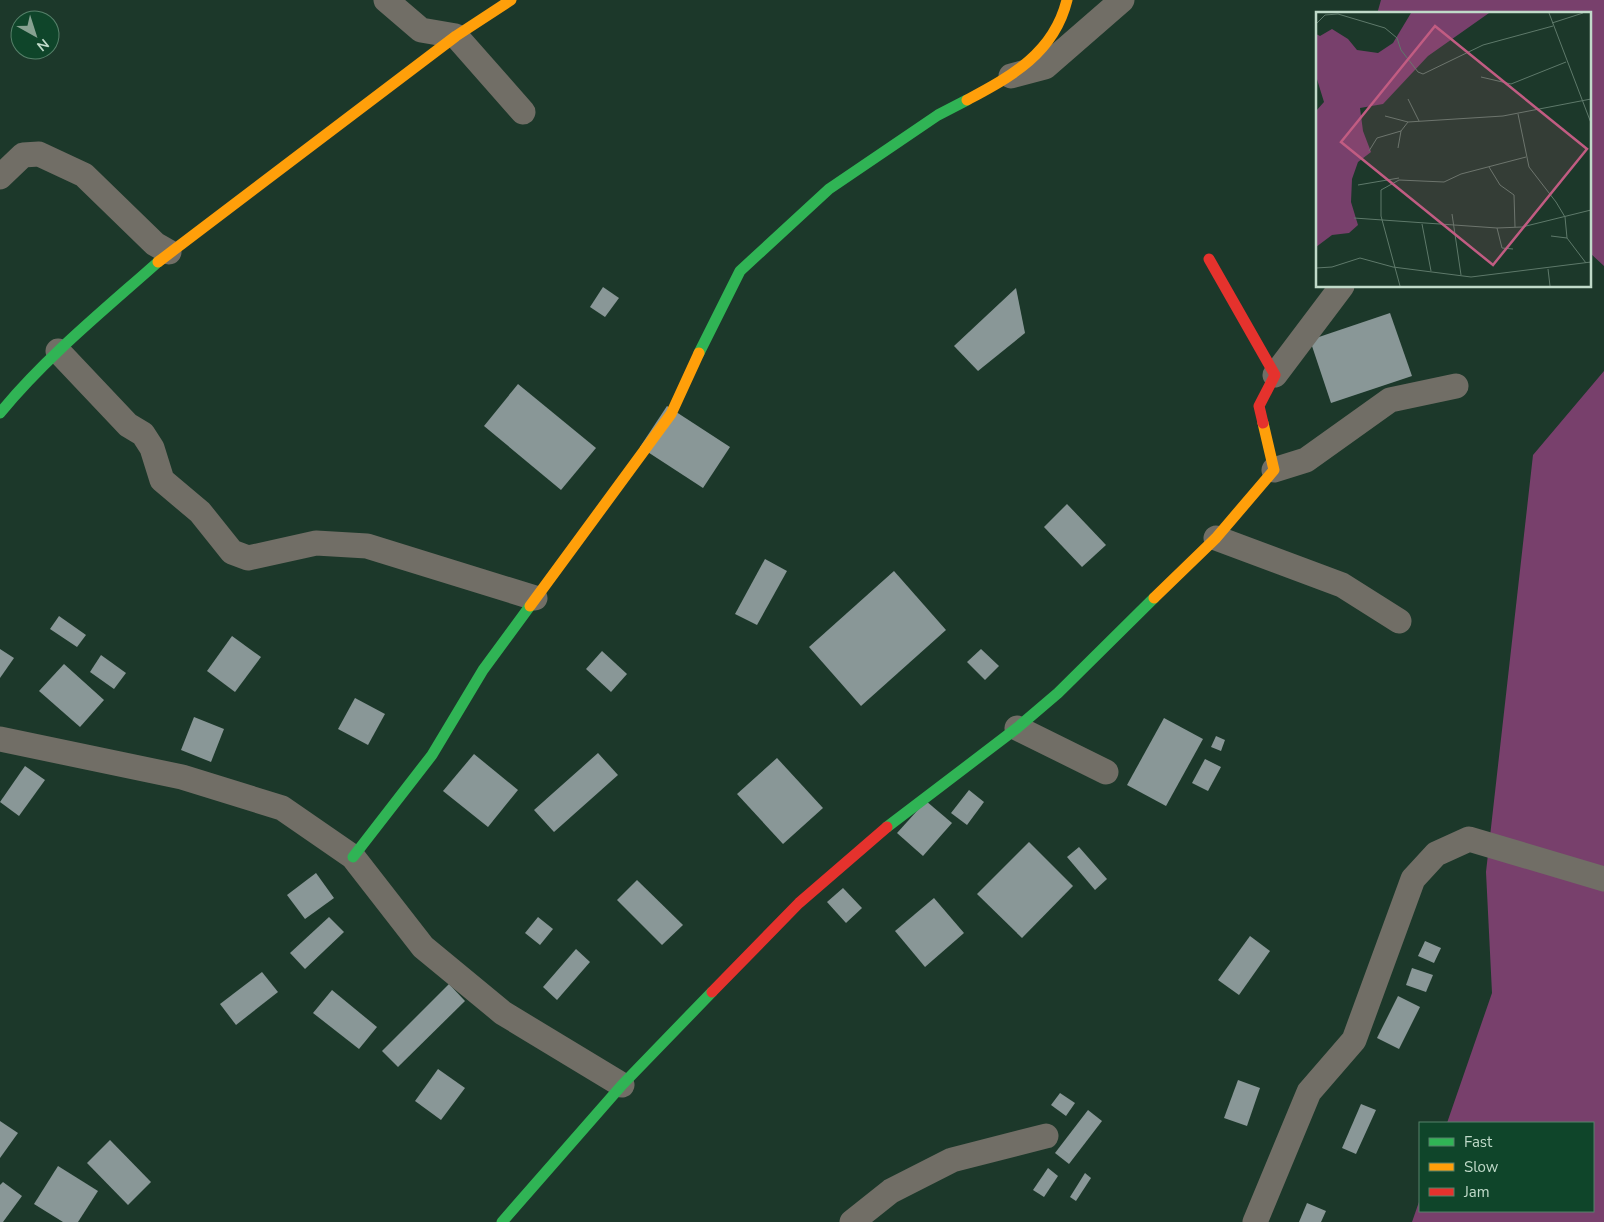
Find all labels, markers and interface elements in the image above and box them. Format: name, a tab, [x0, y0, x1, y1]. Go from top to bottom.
north arrow	[10, 10, 60, 60]
inset map	[1316, 12, 1592, 288]
text: N	[33, 34, 53, 55]
legend	[1419, 1122, 1594, 1212]
text: Fast	[1464, 1132, 1493, 1152]
text: Slow	[1464, 1157, 1499, 1177]
text: Jam	[1463, 1182, 1490, 1202]

